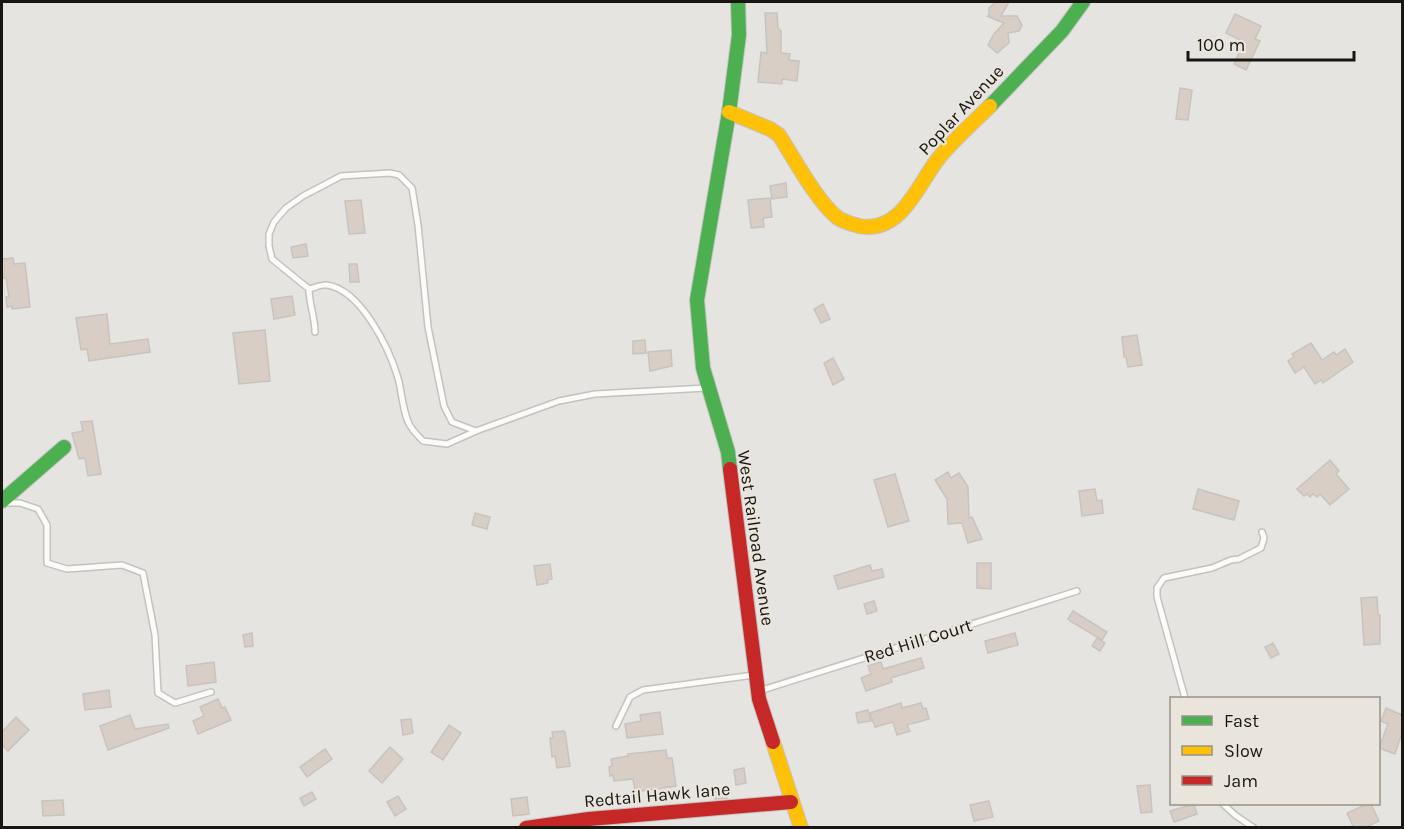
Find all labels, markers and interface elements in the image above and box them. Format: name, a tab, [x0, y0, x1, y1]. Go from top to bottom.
scale bar	[1188, 24, 1354, 62]
text: 100 m	[1197, 34, 1245, 56]
street label: Poplar Avenue	[914, 60, 1008, 160]
street label: West Railroad Avenue	[733, 449, 779, 627]
street label: Red Hill Court	[861, 614, 975, 668]
legend	[1170, 697, 1380, 805]
text: Fast	[1224, 710, 1259, 732]
text: Slow	[1224, 740, 1263, 762]
text: Jam	[1224, 770, 1258, 792]
street label: Redtail Hawk lane	[583, 778, 731, 812]

